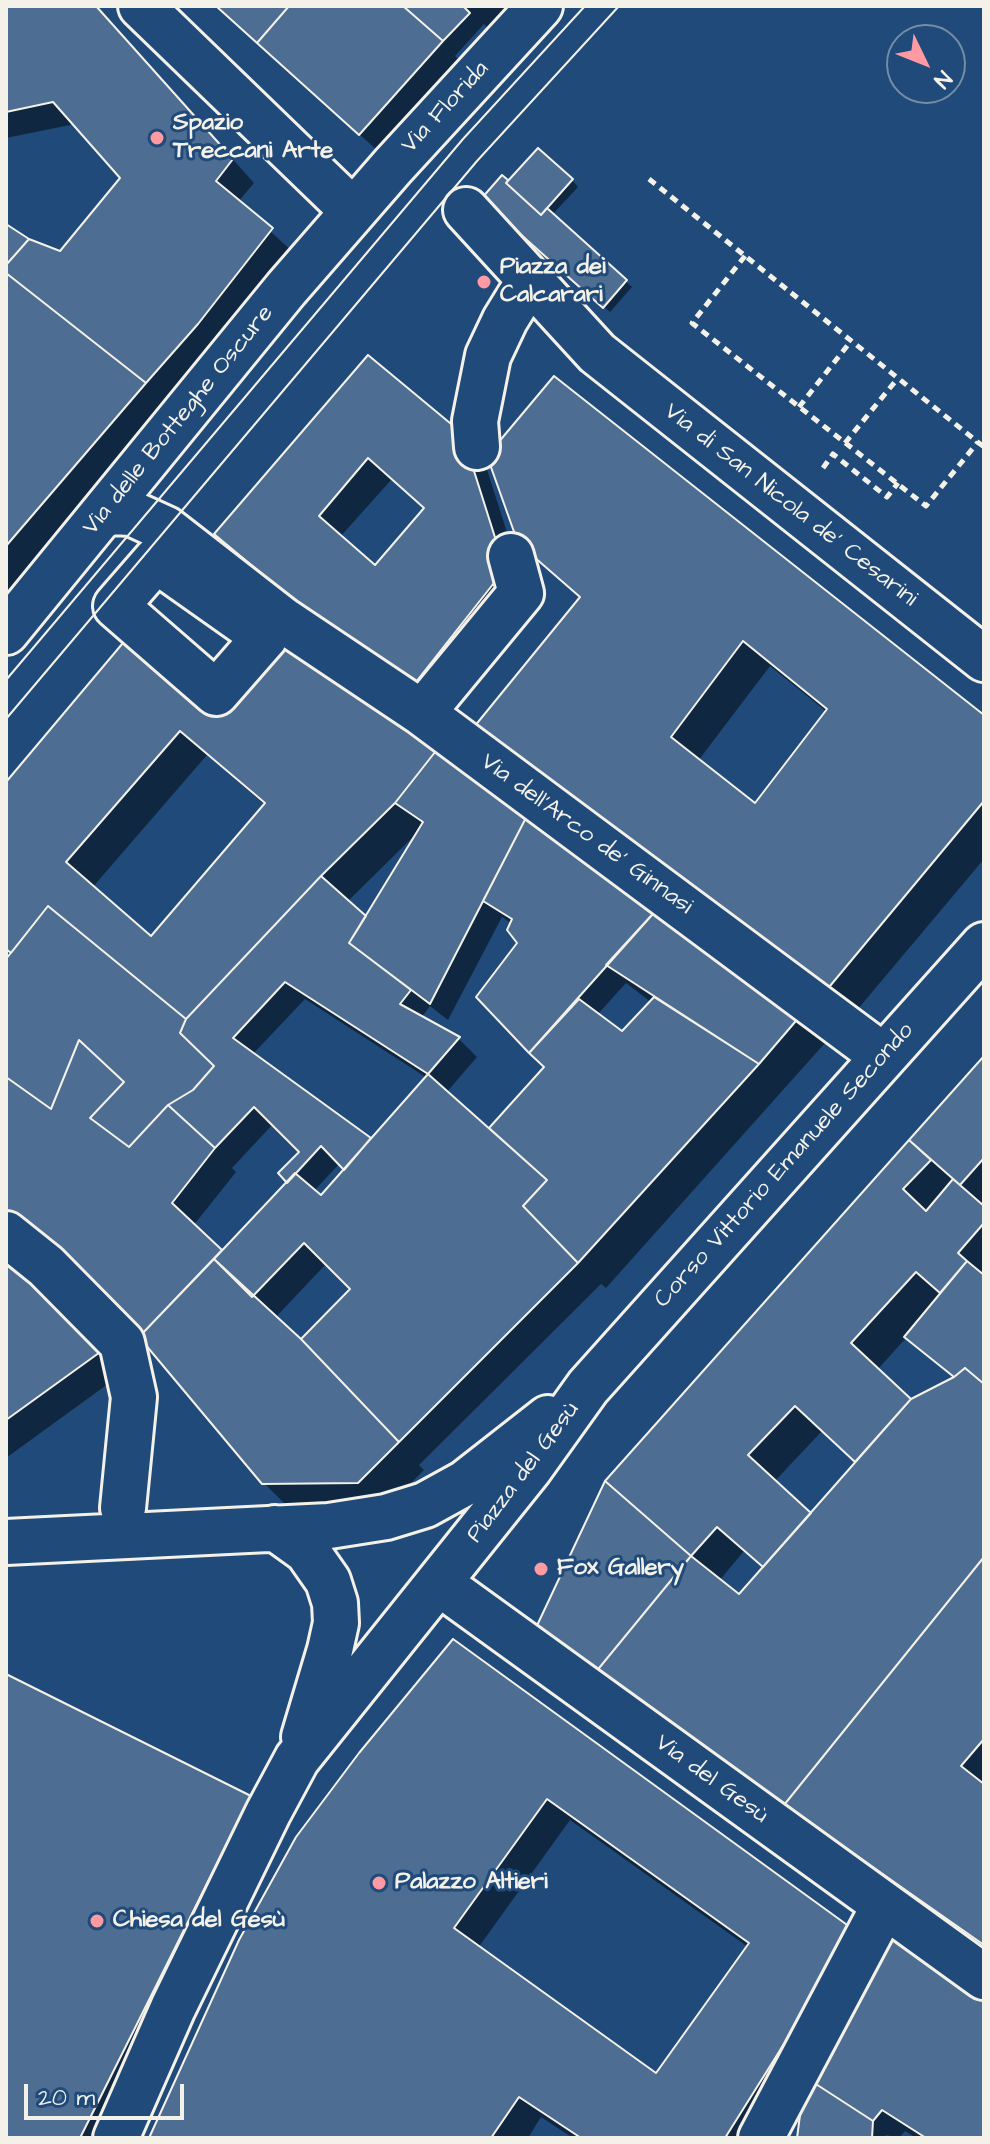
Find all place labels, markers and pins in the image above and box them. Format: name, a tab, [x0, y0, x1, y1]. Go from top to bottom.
place label: Spazio Treccani Arte	[173, 110, 333, 166]
marker: Spazio Treccani Arte	[148, 129, 166, 147]
place label: Piazza dei Calcarari	[500, 254, 606, 310]
marker: Piazza dei Calcarari	[475, 273, 493, 291]
place label: Fox Gallery	[557, 1555, 684, 1583]
marker: Fox Gallery	[532, 1560, 550, 1578]
place label: Palazzo Altieri	[395, 1869, 548, 1897]
marker: Palazzo Altieri	[370, 1874, 388, 1892]
place label: Chiesa del Gesù	[113, 1907, 285, 1935]
marker: Chiesa del Gesù	[88, 1912, 106, 1930]

